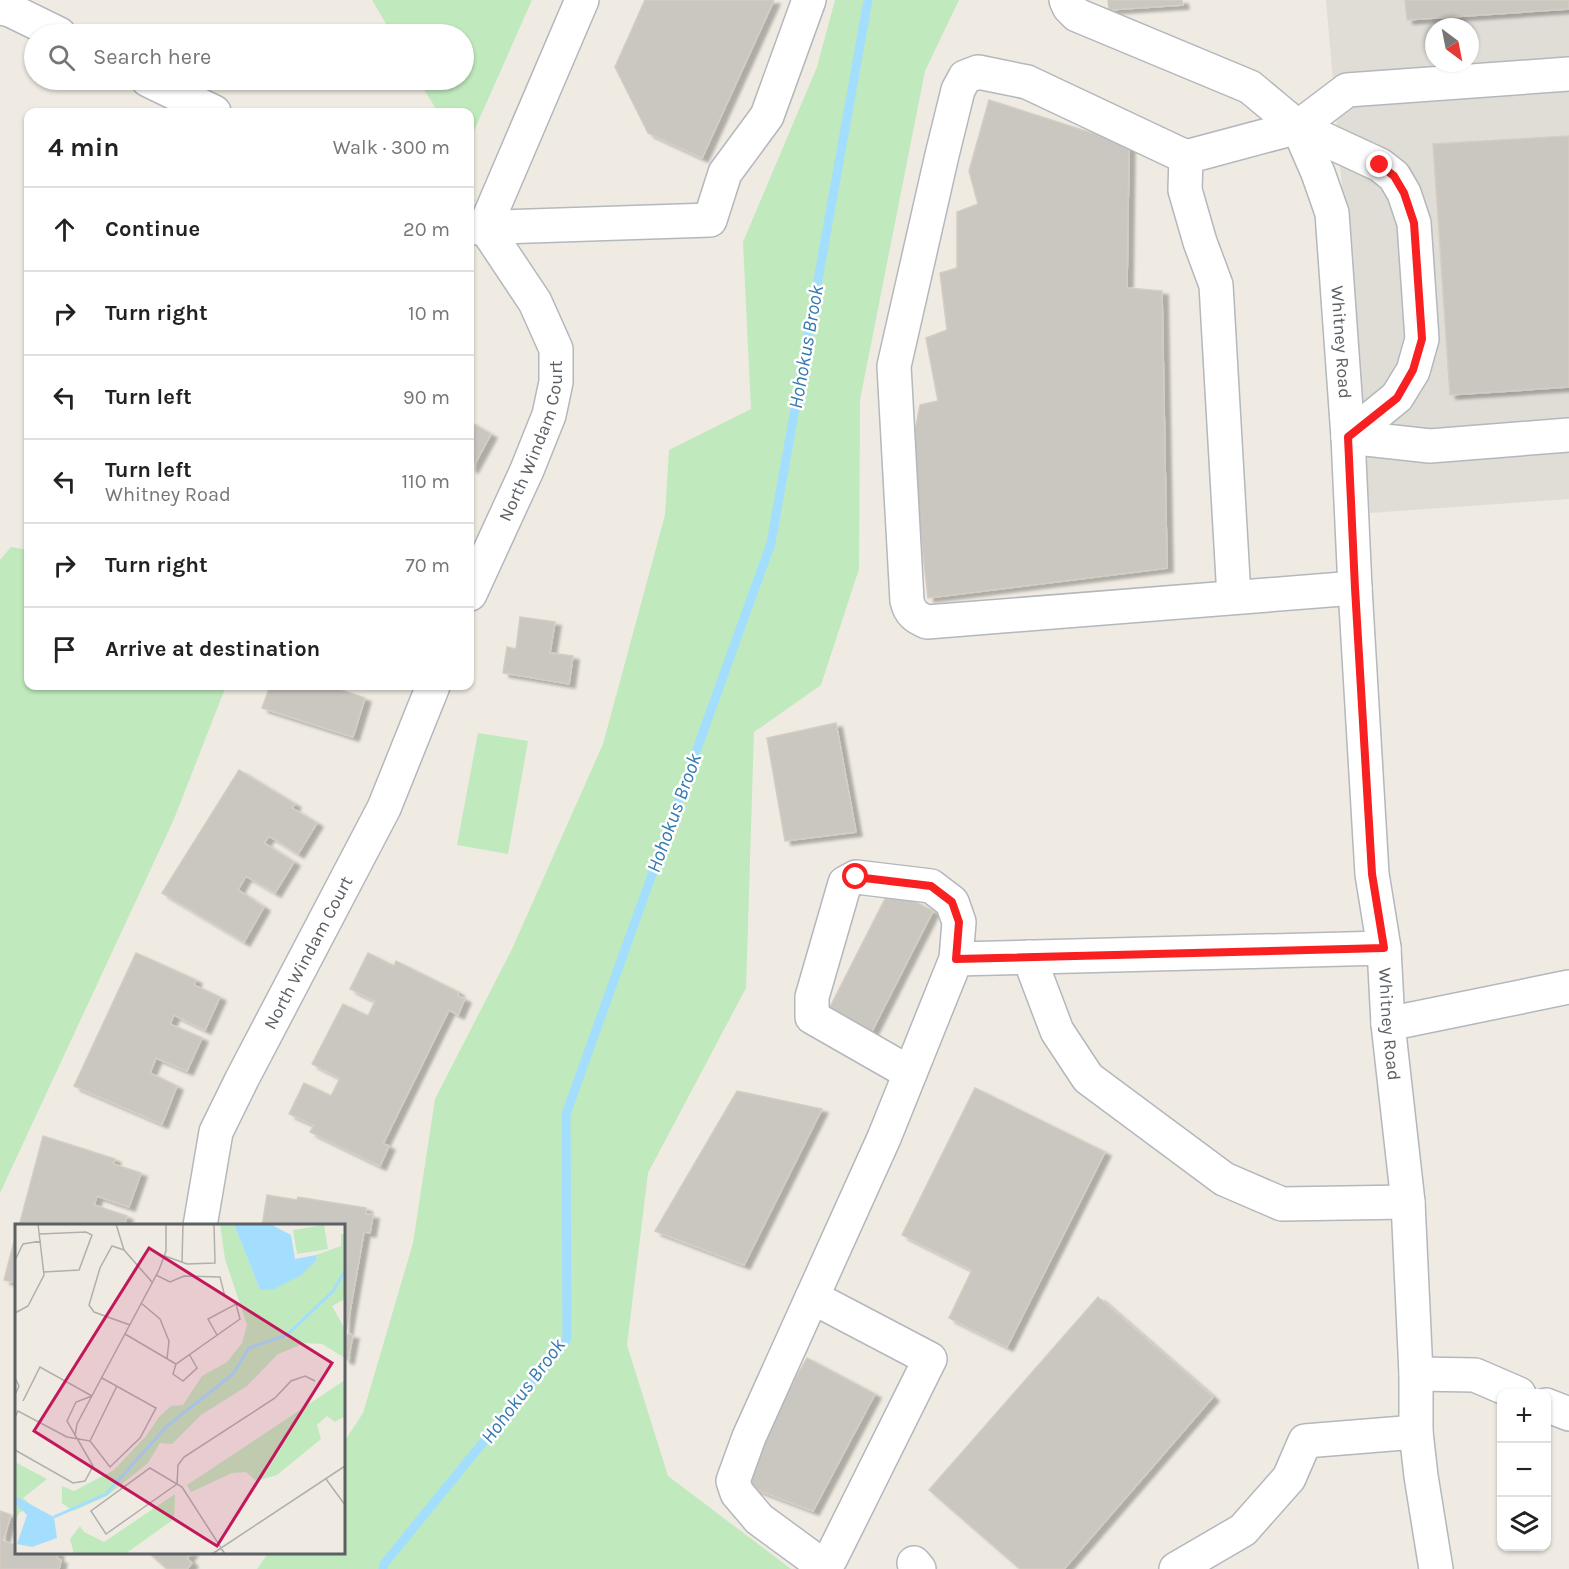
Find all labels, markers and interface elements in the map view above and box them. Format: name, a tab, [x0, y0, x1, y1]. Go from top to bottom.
north arrow	[1425, 18, 1479, 72]
search box	[24, 24, 474, 90]
icon: search	[45, 41, 78, 74]
text: Search here	[93, 44, 211, 70]
text: 4 min	[48, 132, 119, 163]
text: Walk · 300 m	[333, 136, 450, 159]
route end	[1366, 151, 1392, 177]
icon: ahead	[48, 213, 81, 246]
text: Continue	[105, 216, 200, 242]
text: 20 m	[403, 218, 450, 241]
water label: Hohokus Brook	[784, 283, 828, 411]
street label: Whitney Road	[1326, 285, 1356, 399]
icon: right	[48, 297, 81, 330]
text: Turn right	[105, 300, 208, 326]
text: 10 m	[408, 302, 450, 325]
street label: North Windam Court	[494, 360, 567, 525]
icon: left	[48, 381, 81, 414]
text: Turn left	[105, 384, 192, 410]
text: 90 m	[403, 386, 450, 409]
text: Turn left	[105, 457, 192, 483]
icon: left	[48, 465, 81, 498]
text: 110 m	[401, 470, 450, 493]
text: Whitney Road	[105, 483, 231, 506]
icon: right	[48, 549, 81, 582]
text: Turn right	[105, 552, 208, 578]
text: 70 m	[405, 554, 450, 577]
icon: arrive	[48, 633, 81, 666]
text: Arrive at destination	[105, 636, 320, 662]
water label: Hohokus Brook	[642, 749, 707, 876]
route start	[842, 863, 868, 889]
street label: North Windam Court	[259, 872, 357, 1033]
street label: Whitney Road	[1374, 967, 1405, 1082]
inset map	[15, 1224, 345, 1554]
water label: Hohokus Brook	[476, 1333, 570, 1448]
map controls	[1497, 1389, 1551, 1551]
button: +	[1497, 1389, 1551, 1443]
button: −	[1497, 1443, 1551, 1497]
button: layers	[1497, 1497, 1551, 1551]

